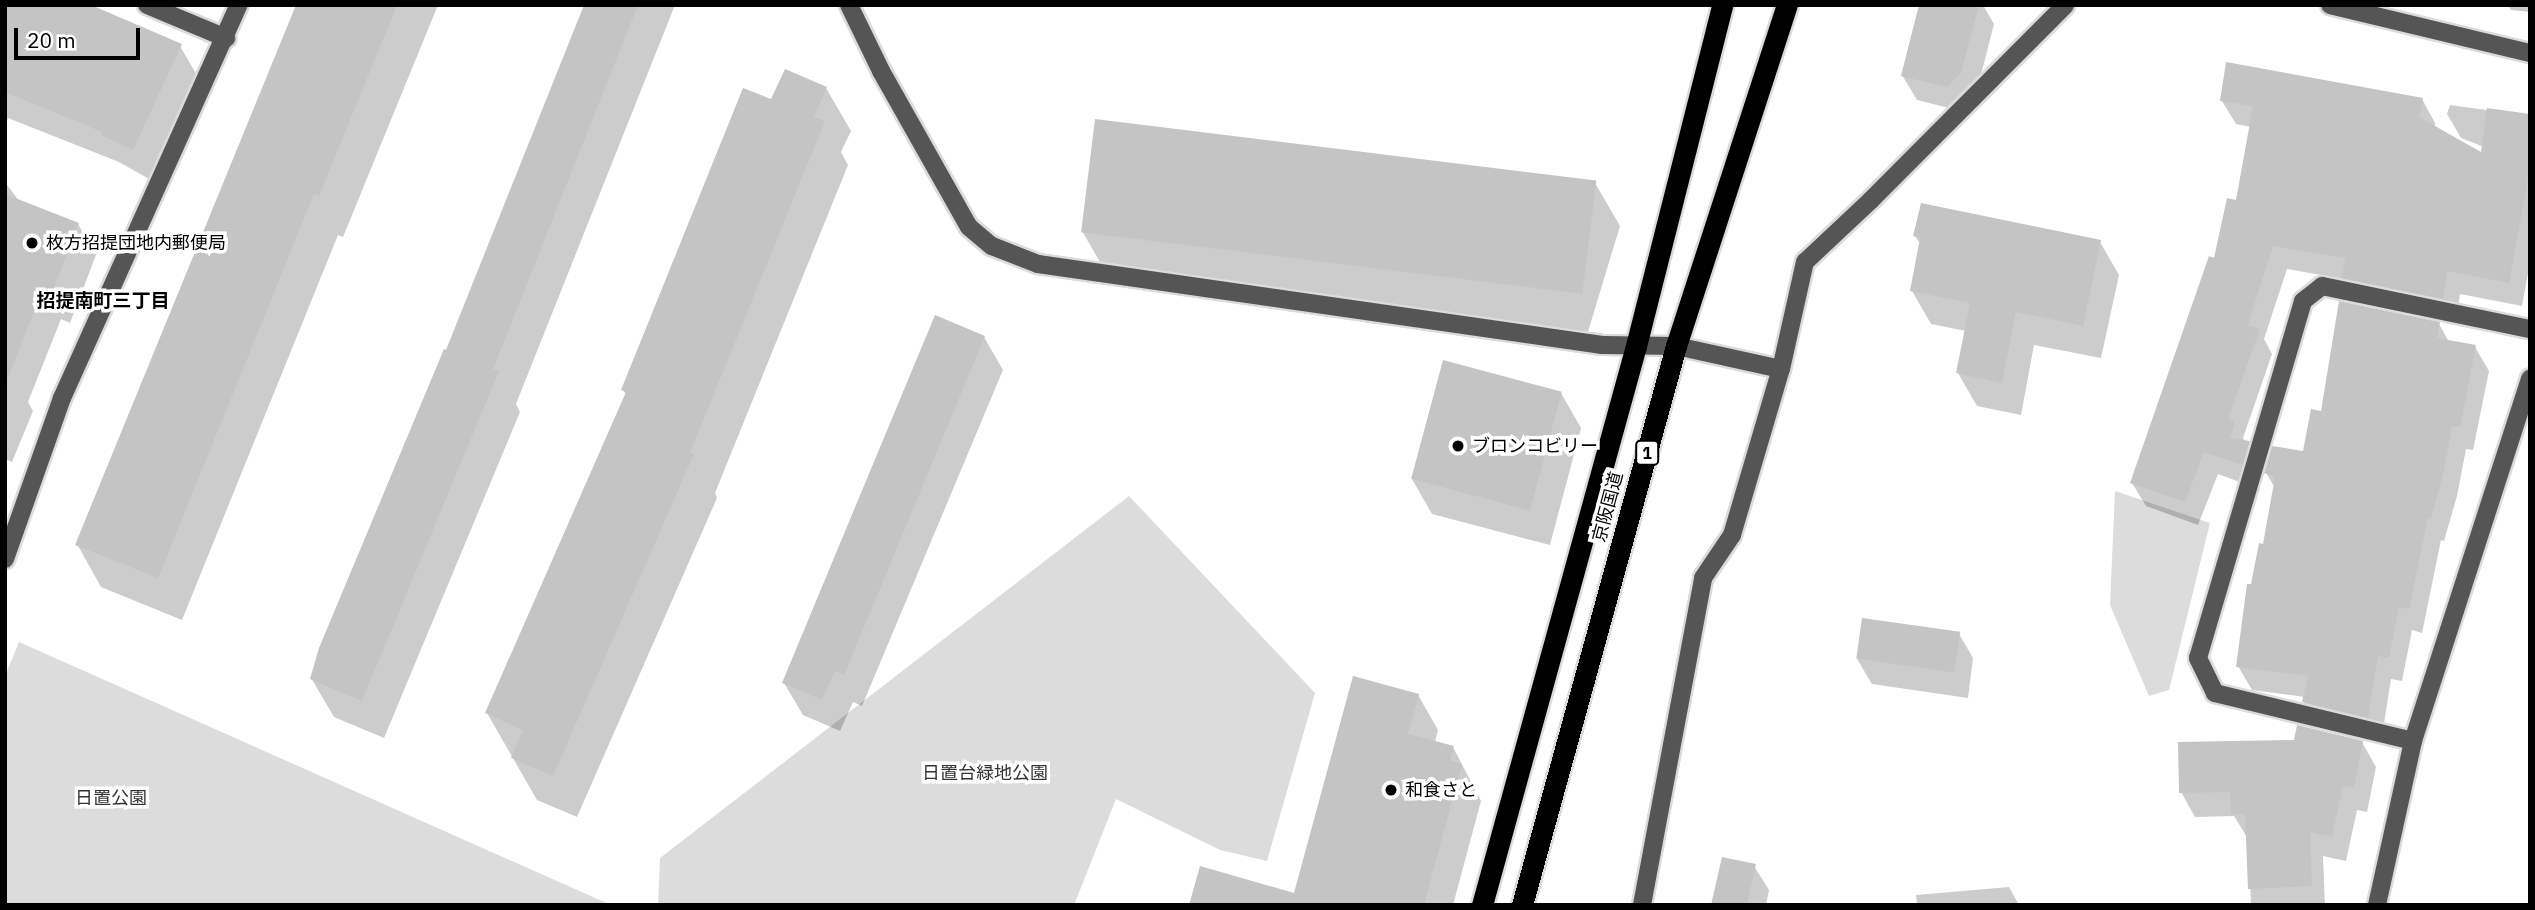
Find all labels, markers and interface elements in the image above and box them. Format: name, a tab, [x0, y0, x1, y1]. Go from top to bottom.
scale bar	[18, 14, 144, 58]
text: 20 m	[27, 26, 76, 54]
place label: 枚方招提団地内郵便局	[46, 232, 226, 254]
marker: 枚方招提団地内郵便局	[24, 235, 40, 251]
district label: 招提南町三丁目	[37, 290, 169, 312]
place label: ブロンコビリー	[1472, 435, 1598, 457]
marker: ブロンコビリー	[1450, 438, 1466, 454]
road number: 1	[1635, 440, 1659, 466]
street label: 京阪国道	[1588, 469, 1628, 545]
park label: 日置台緑地公園	[922, 762, 1048, 784]
place label: 和食さと	[1405, 779, 1477, 801]
marker: 和食さと	[1383, 782, 1399, 798]
park label: 日置公園	[75, 787, 147, 809]

